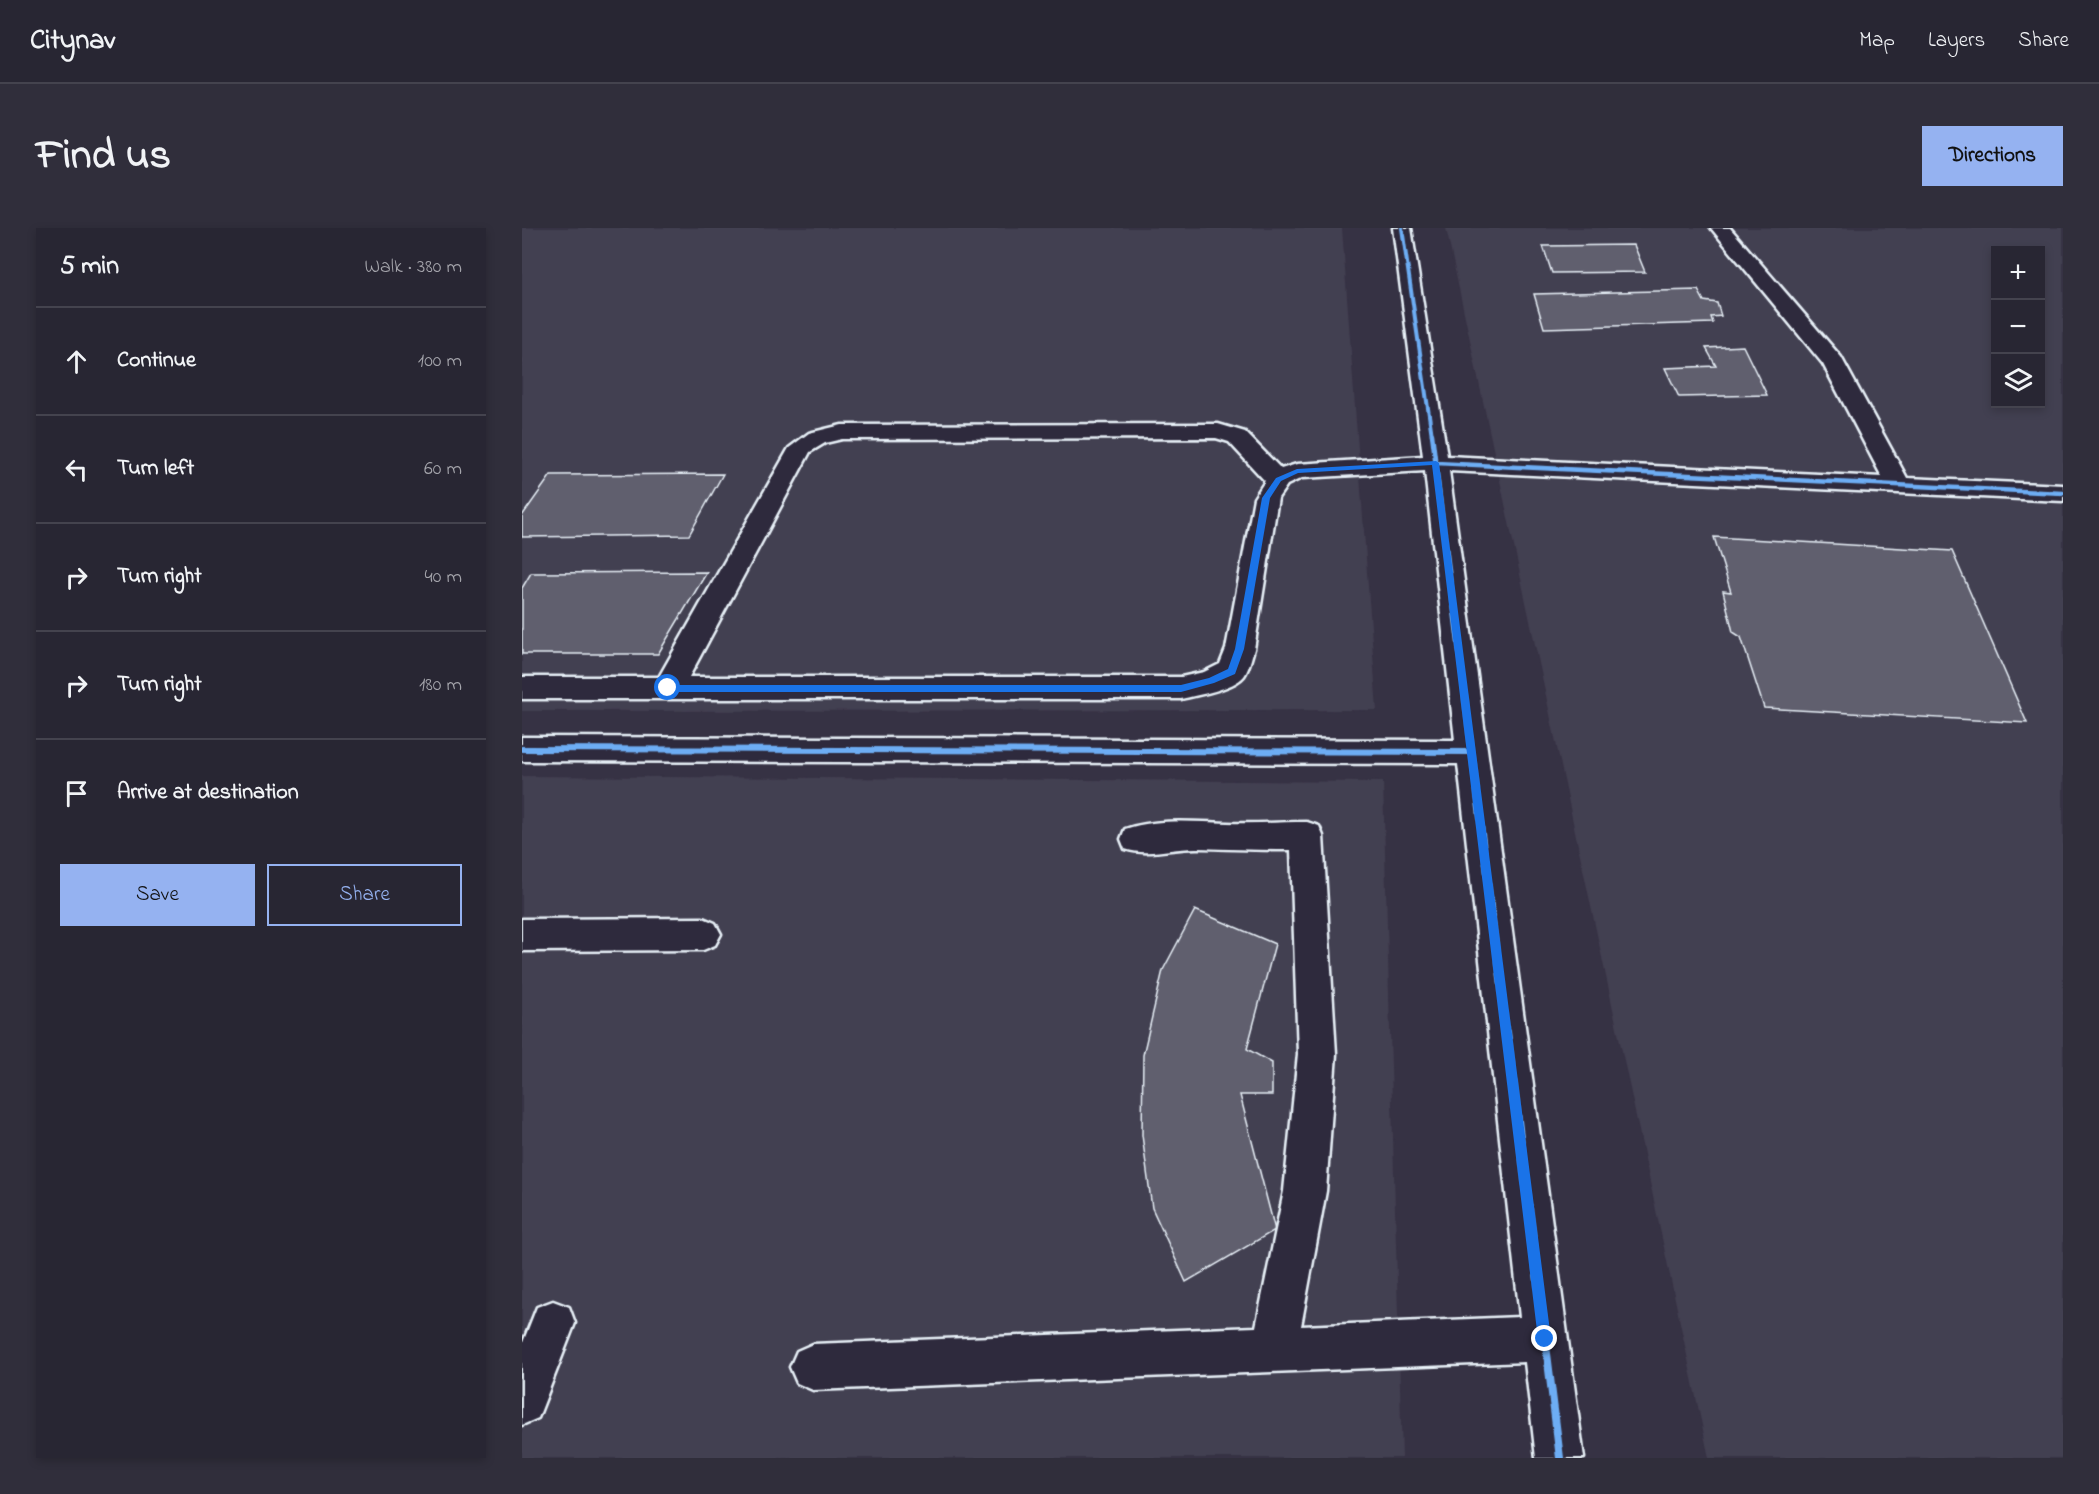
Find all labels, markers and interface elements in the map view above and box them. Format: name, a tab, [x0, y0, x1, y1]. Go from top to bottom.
text: Citynav	[30, 21, 115, 62]
text: Map	[1859, 26, 1895, 56]
text: Layers	[1928, 26, 1985, 56]
text: Share	[2018, 26, 2069, 56]
text: Find us	[36, 126, 171, 187]
button: Directions	[1922, 126, 2063, 186]
map controls	[1991, 246, 2045, 408]
button: +	[1991, 246, 2045, 300]
text: 5 min	[60, 248, 119, 286]
text: Walk · 380 m	[364, 253, 462, 282]
button: −	[1991, 300, 2045, 354]
icon: ahead	[60, 345, 93, 378]
text: Continue	[117, 345, 196, 377]
text: 100 m	[418, 347, 462, 376]
button: layers	[1991, 354, 2045, 408]
icon: left	[60, 453, 93, 486]
text: Turn left	[117, 453, 194, 485]
text: 60 m	[424, 455, 462, 484]
icon: right	[60, 561, 93, 594]
text: Turn right	[117, 561, 202, 593]
text: 40 m	[425, 563, 462, 592]
icon: right	[60, 669, 93, 702]
text: Turn right	[117, 669, 202, 701]
text: 180 m	[419, 671, 462, 700]
route start	[654, 674, 680, 700]
icon: arrive	[60, 777, 93, 810]
text: Arrive at destination	[117, 777, 299, 809]
button: Save	[60, 864, 255, 926]
button: Share	[267, 864, 462, 926]
route end	[1531, 1325, 1557, 1351]

